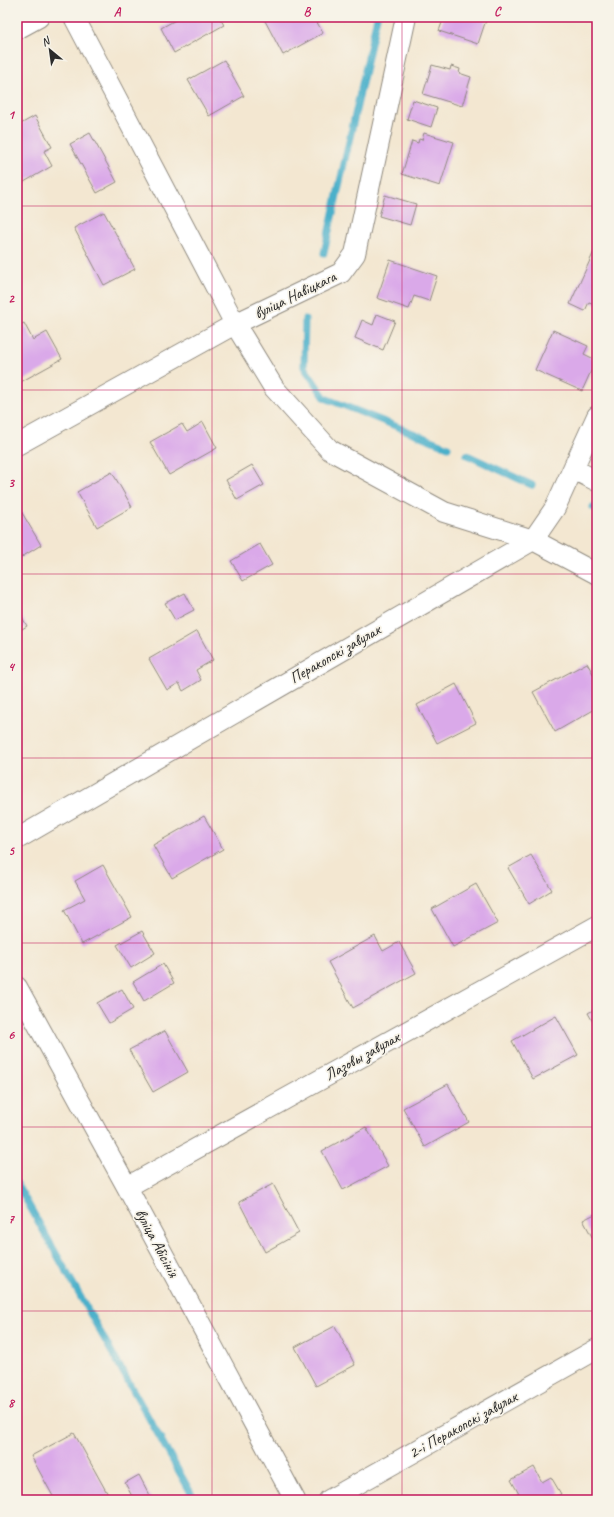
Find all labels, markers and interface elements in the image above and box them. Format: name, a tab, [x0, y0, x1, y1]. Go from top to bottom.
text: A	[114, 4, 122, 20]
text: B	[304, 4, 312, 20]
text: C	[494, 4, 502, 20]
north arrow	[30, 30, 70, 70]
text: N	[39, 32, 53, 49]
text: 1	[8, 107, 16, 123]
street label: вуліца Навіцкага	[251, 266, 341, 323]
text: 2	[8, 291, 15, 307]
text: 3	[8, 475, 15, 491]
street label: Перакопскі завулак	[286, 619, 386, 688]
text: 4	[8, 659, 16, 675]
text: 5	[8, 843, 15, 859]
street label: Лазовы завулак	[321, 1026, 405, 1085]
text: 6	[8, 1027, 15, 1043]
street label: вуліца Абісінія	[131, 1205, 184, 1282]
text: 7	[8, 1211, 15, 1227]
street label: 2-і Перакопскі завулак	[405, 1386, 523, 1463]
text: 8	[8, 1395, 16, 1411]

